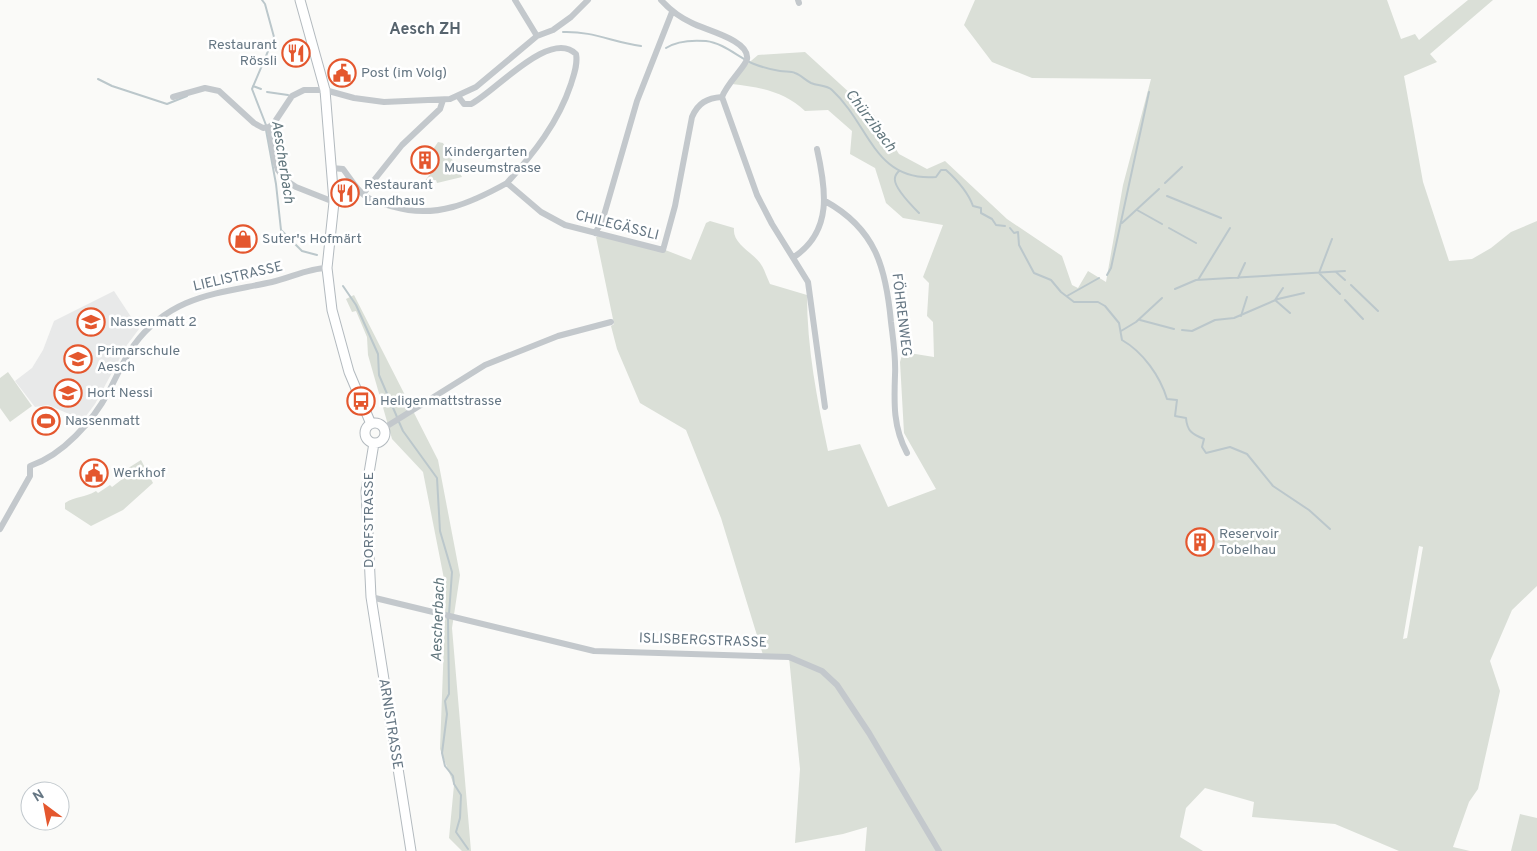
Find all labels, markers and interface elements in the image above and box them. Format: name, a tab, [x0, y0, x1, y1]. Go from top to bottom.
district label: Aesch ZH	[389, 20, 461, 40]
place label: Restaurant Rössli	[208, 37, 277, 70]
restaurant icon: Restaurant Rössli	[281, 38, 311, 68]
public building icon: Post (im Volg)	[327, 58, 357, 88]
place label: Post (im Volg)	[361, 65, 447, 82]
water label: Chürzibach	[840, 86, 900, 156]
water label: Aescherbach	[266, 119, 298, 205]
place label: Kindergarten Museumstrasse	[444, 144, 541, 177]
building icon: Kindergarten Museumstrasse	[410, 145, 440, 175]
place label: Restaurant Landhaus	[364, 177, 433, 210]
restaurant icon: Restaurant Landhaus	[330, 178, 360, 208]
street label: CHILEGÄSSLI	[573, 206, 661, 245]
shop icon: Suter's Hofmärt	[228, 224, 258, 254]
place label: Suter's Hofmärt	[262, 231, 362, 248]
street label: LIELISTRASSE	[192, 258, 284, 296]
street label: FÖHRENWEG	[887, 272, 916, 358]
school or university icon: Nassenmatt 2	[76, 307, 106, 337]
place label: Nassenmatt 2	[110, 314, 197, 331]
place label: Primarschule Aesch	[97, 343, 180, 376]
school or university icon: Primarschule Aesch	[63, 344, 93, 374]
school or university icon: Hort Nessi	[53, 378, 83, 408]
place label: Hort Nessi	[87, 385, 153, 402]
bus stop icon: Heligenmattstrasse	[346, 386, 376, 416]
place label: Heligenmattstrasse	[380, 393, 502, 410]
sports icon: Nassenmatt	[31, 406, 61, 436]
place label: Nassenmatt	[65, 413, 140, 430]
public building icon: Werkhof	[79, 458, 109, 488]
place label: Werkhof	[113, 465, 166, 482]
street label: DORFSTRASSE	[361, 472, 378, 568]
place label: Reservoir Tobelhau	[1219, 526, 1279, 559]
building icon: Reservoir Tobelhau	[1185, 527, 1215, 557]
water label: Aescherbach	[428, 578, 450, 662]
street label: ISLISBERGSTRASSE	[639, 630, 767, 652]
street label: ARNISTRASSE	[374, 677, 406, 771]
north arrow	[20, 781, 70, 831]
text: N	[30, 786, 48, 806]

